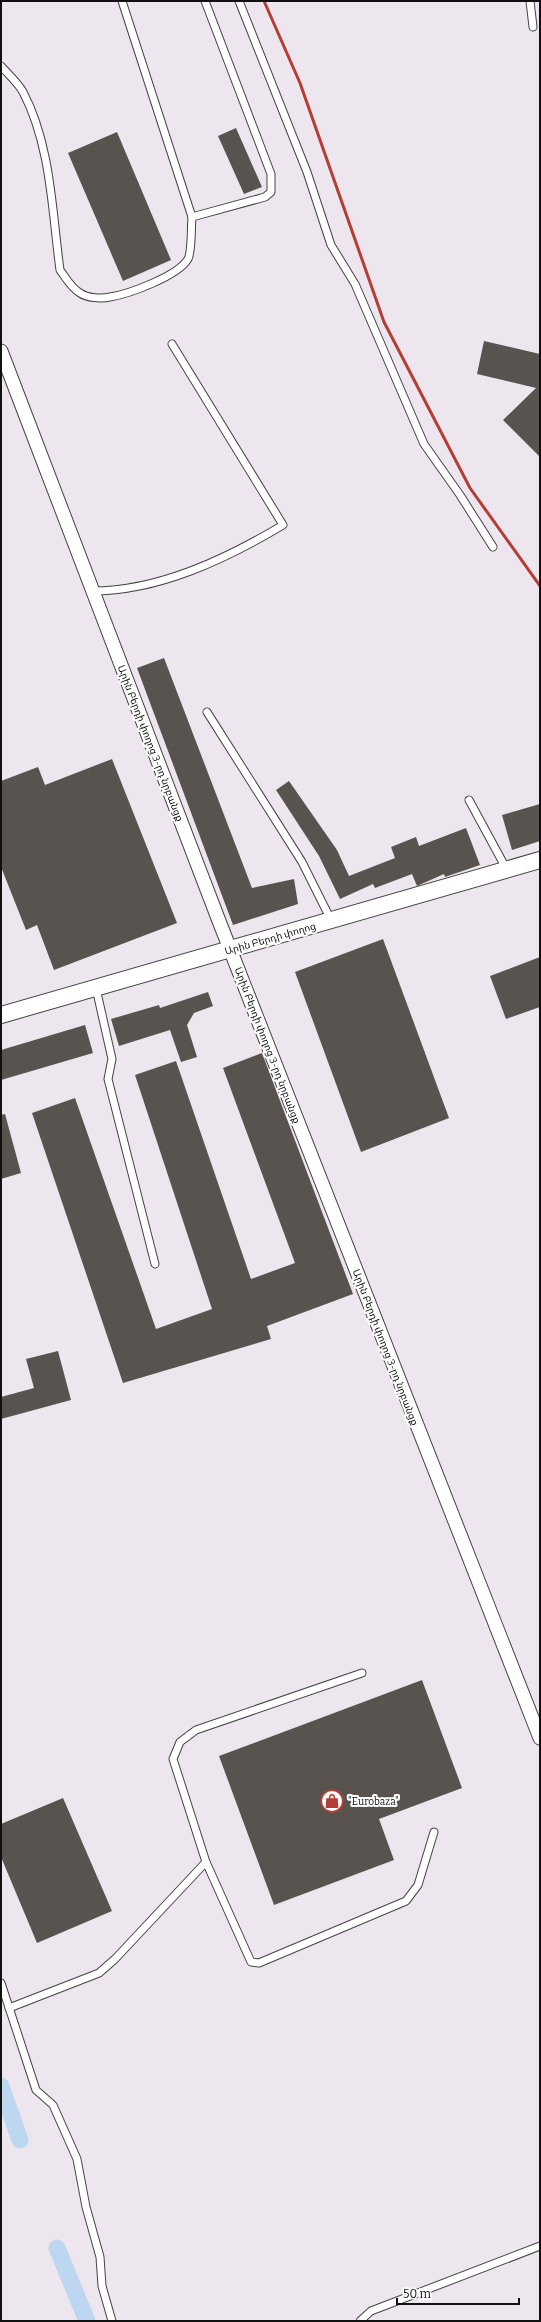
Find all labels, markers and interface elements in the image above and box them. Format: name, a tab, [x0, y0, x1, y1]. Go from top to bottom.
street label: Արին Բերդի փողոց 3-րդ նրբանցք	[115, 664, 185, 823]
street label: Արին Բերդի փողոց	[223, 920, 317, 958]
street label: Արին Բերդի փողոց 3-րդ նրբանցք	[232, 966, 302, 1125]
street label: Արին Բերդի փողոց 3-րդ նրբանցք	[350, 1268, 420, 1427]
shop icon: "Eurobaza"	[319, 1788, 345, 1814]
place label: "Eurobaza"	[348, 1796, 399, 1808]
scale bar	[397, 2280, 519, 2306]
text: 50 m	[403, 2287, 432, 2301]

